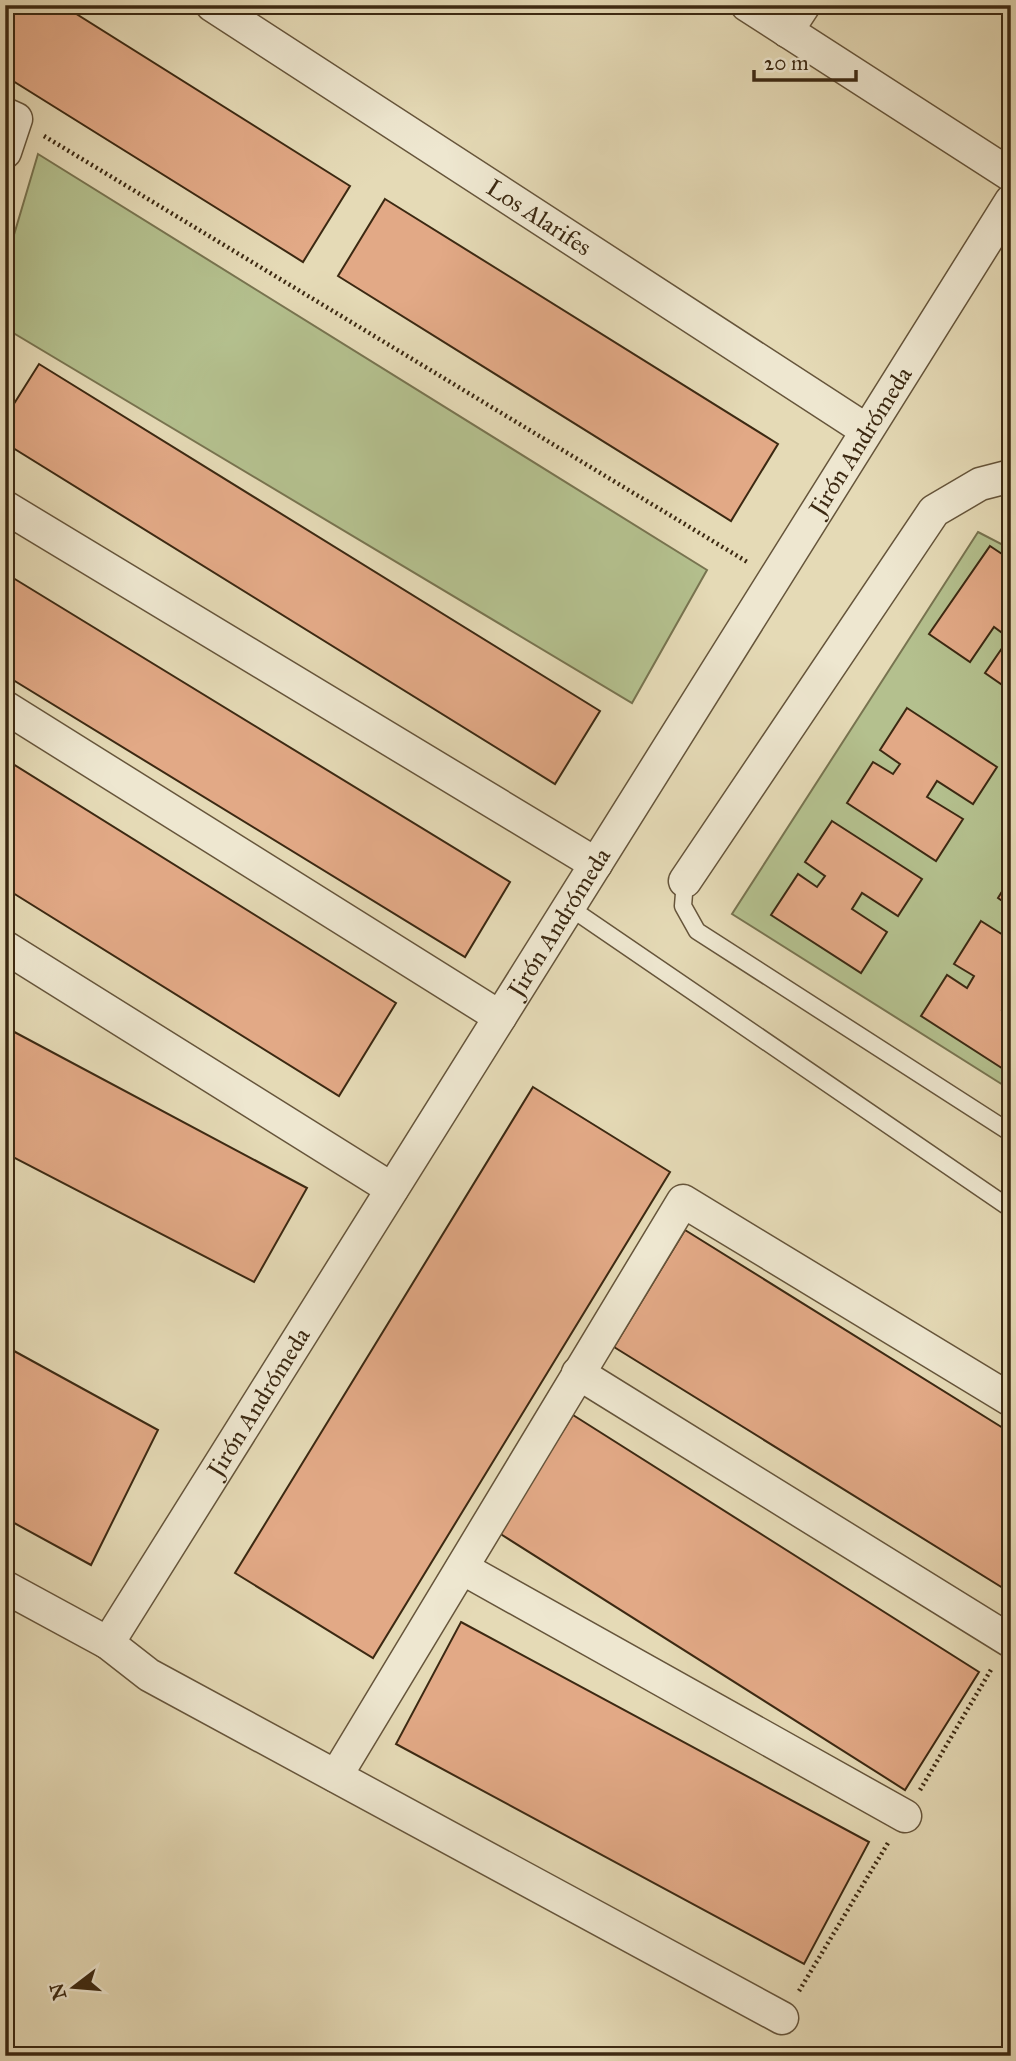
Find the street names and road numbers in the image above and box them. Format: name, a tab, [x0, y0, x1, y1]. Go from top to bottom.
street label: Los Alarifes	[481, 173, 597, 263]
street label: Jirón Andrómeda	[801, 360, 919, 524]
street label: Jirón Andrómeda	[500, 842, 617, 1005]
street label: Jirón Andrómeda	[199, 1321, 317, 1485]

